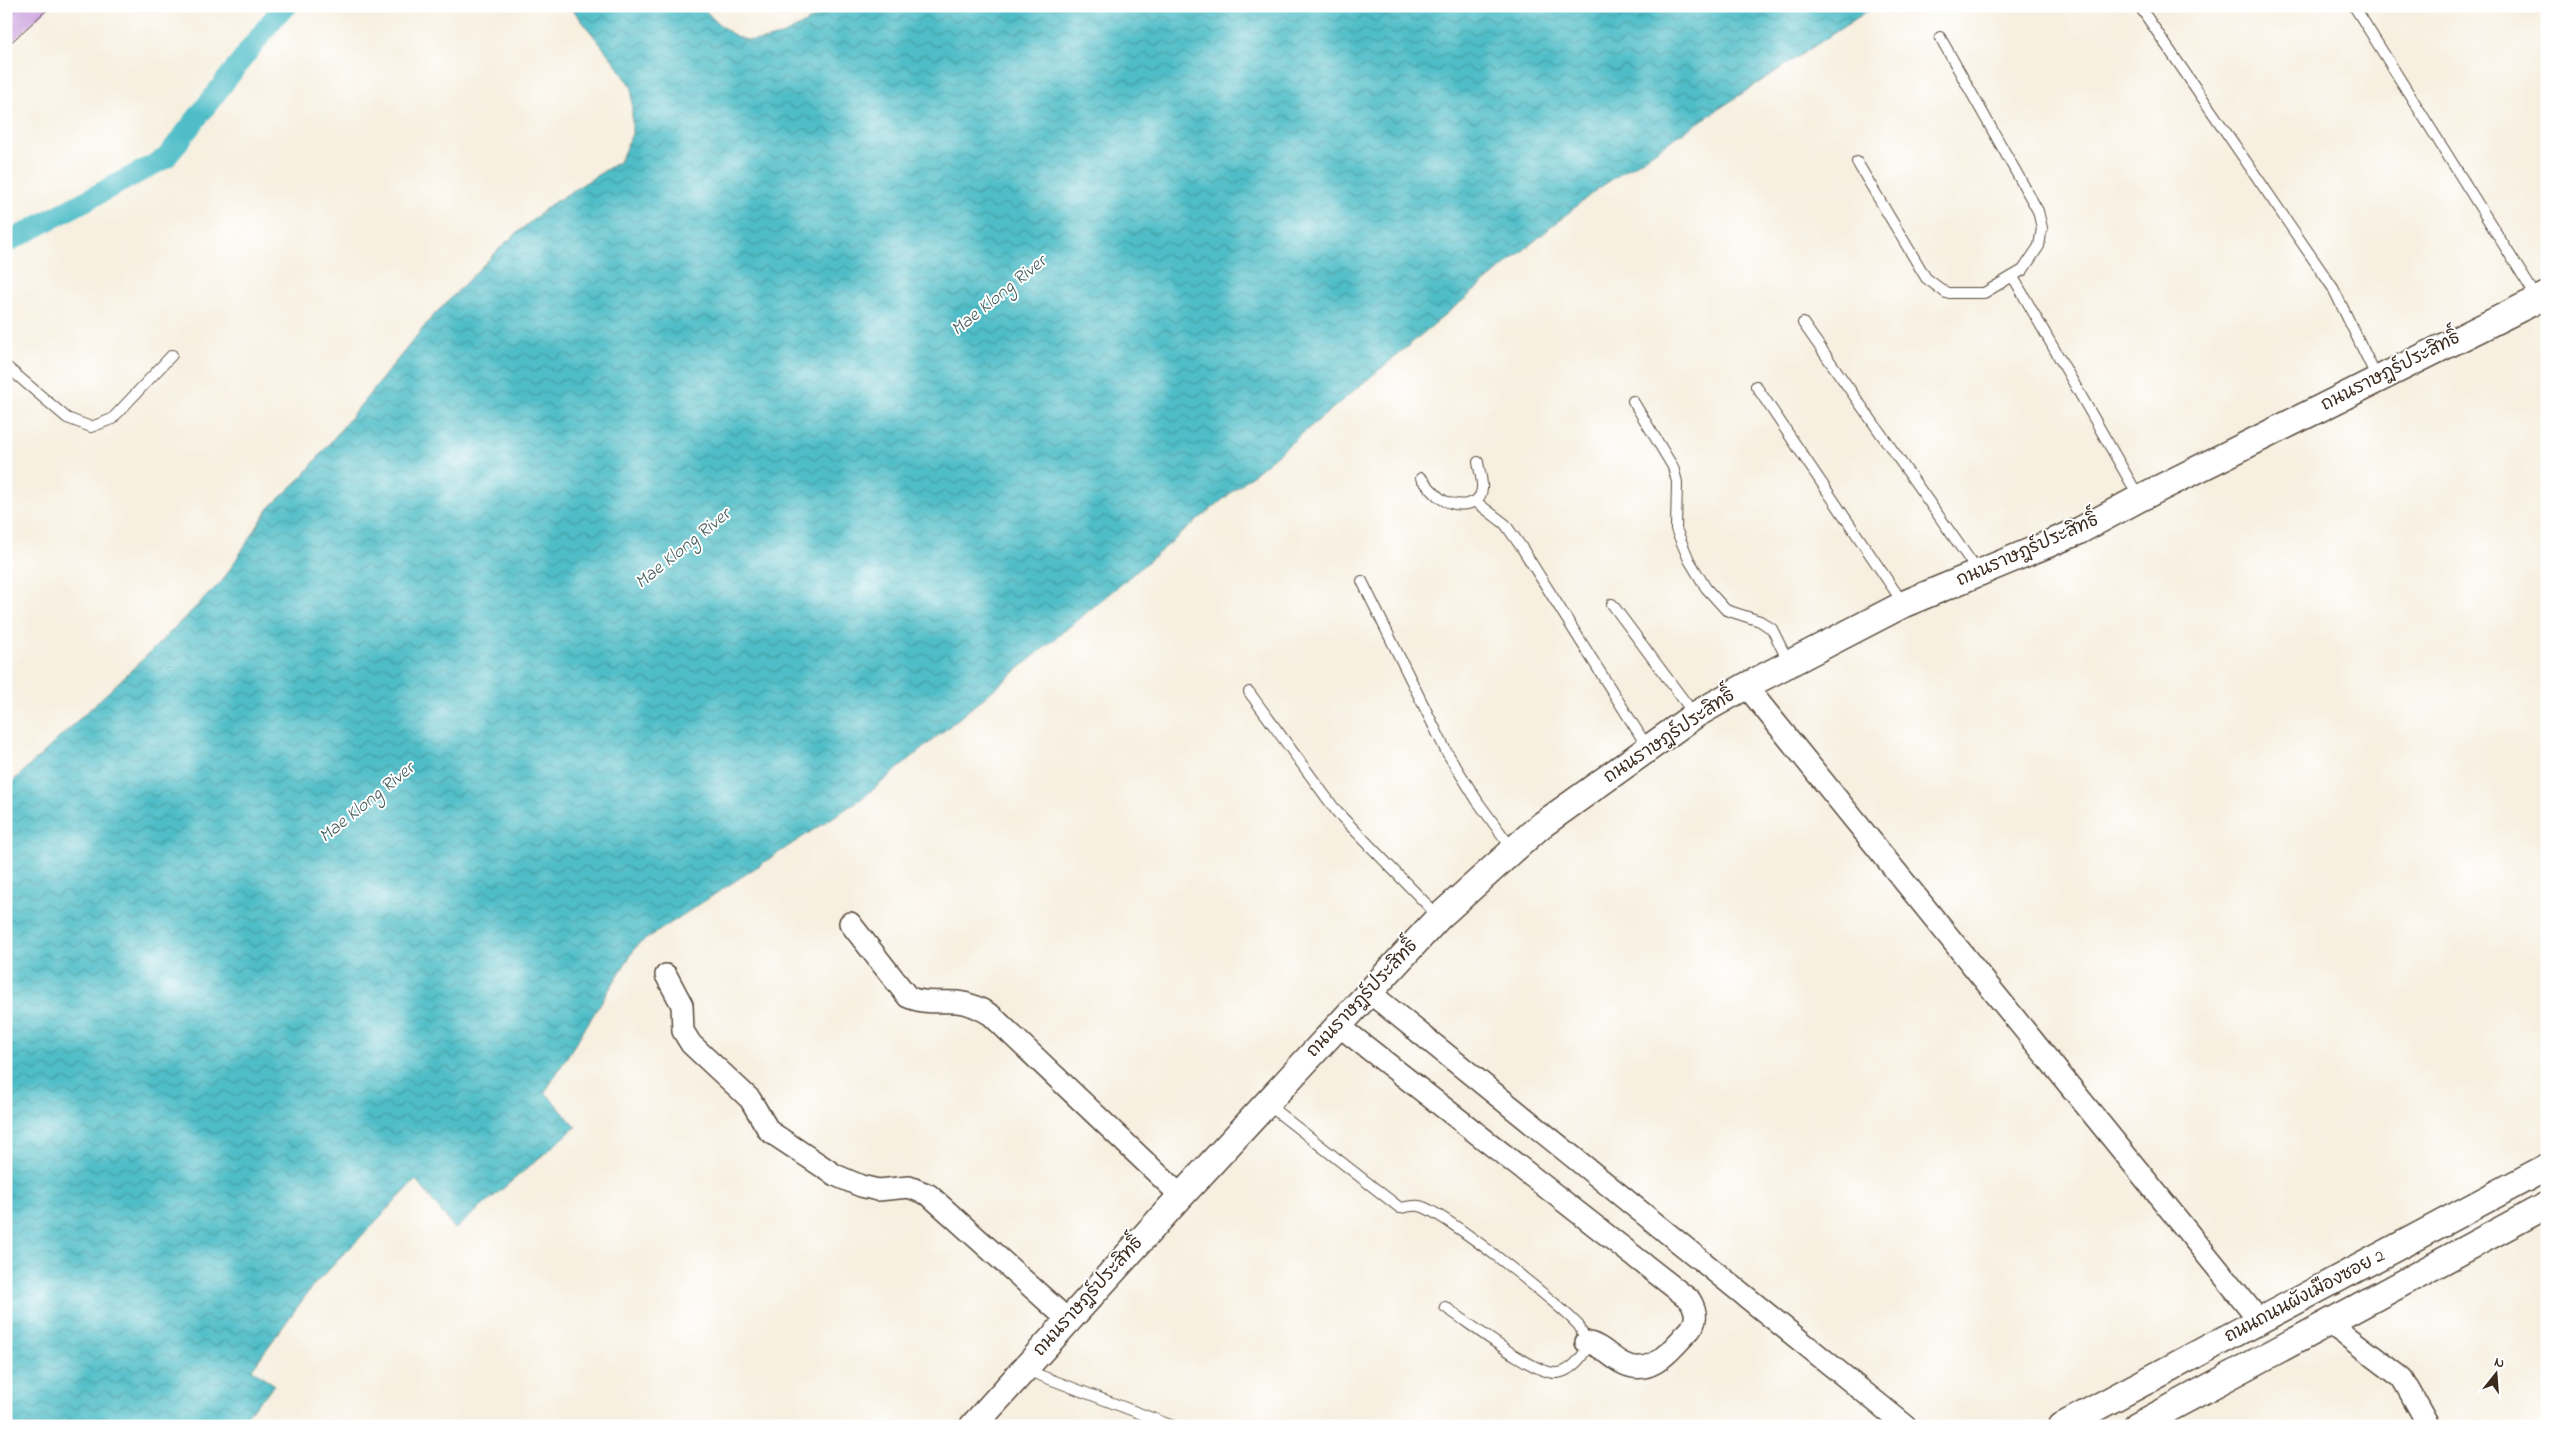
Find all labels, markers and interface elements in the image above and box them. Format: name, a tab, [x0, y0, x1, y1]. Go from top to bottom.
water label: Mae Klong River	[945, 248, 1055, 344]
street label: ถนนราษฎร์ประสิทธิ์	[2314, 320, 2465, 418]
water label: Mae Klong River	[629, 501, 739, 597]
street label: ถนนราษฎร์ประสิทธิ์	[1950, 502, 2103, 594]
street label: ถนนราษฎร์ประสิทธิ์	[1596, 678, 1741, 791]
water label: Mae Klong River	[313, 755, 423, 851]
street label: ถนนราษฎร์ประสิทธิ์	[1297, 930, 1425, 1064]
street label: ถนนราษฎร์ประสิทธิ์	[1023, 1227, 1150, 1363]
street label: ถนนถนนผังเมืองซอย 2	[2220, 1243, 2390, 1350]
north arrow	[2470, 1350, 2520, 1400]
text: N	[2492, 1352, 2507, 1374]

